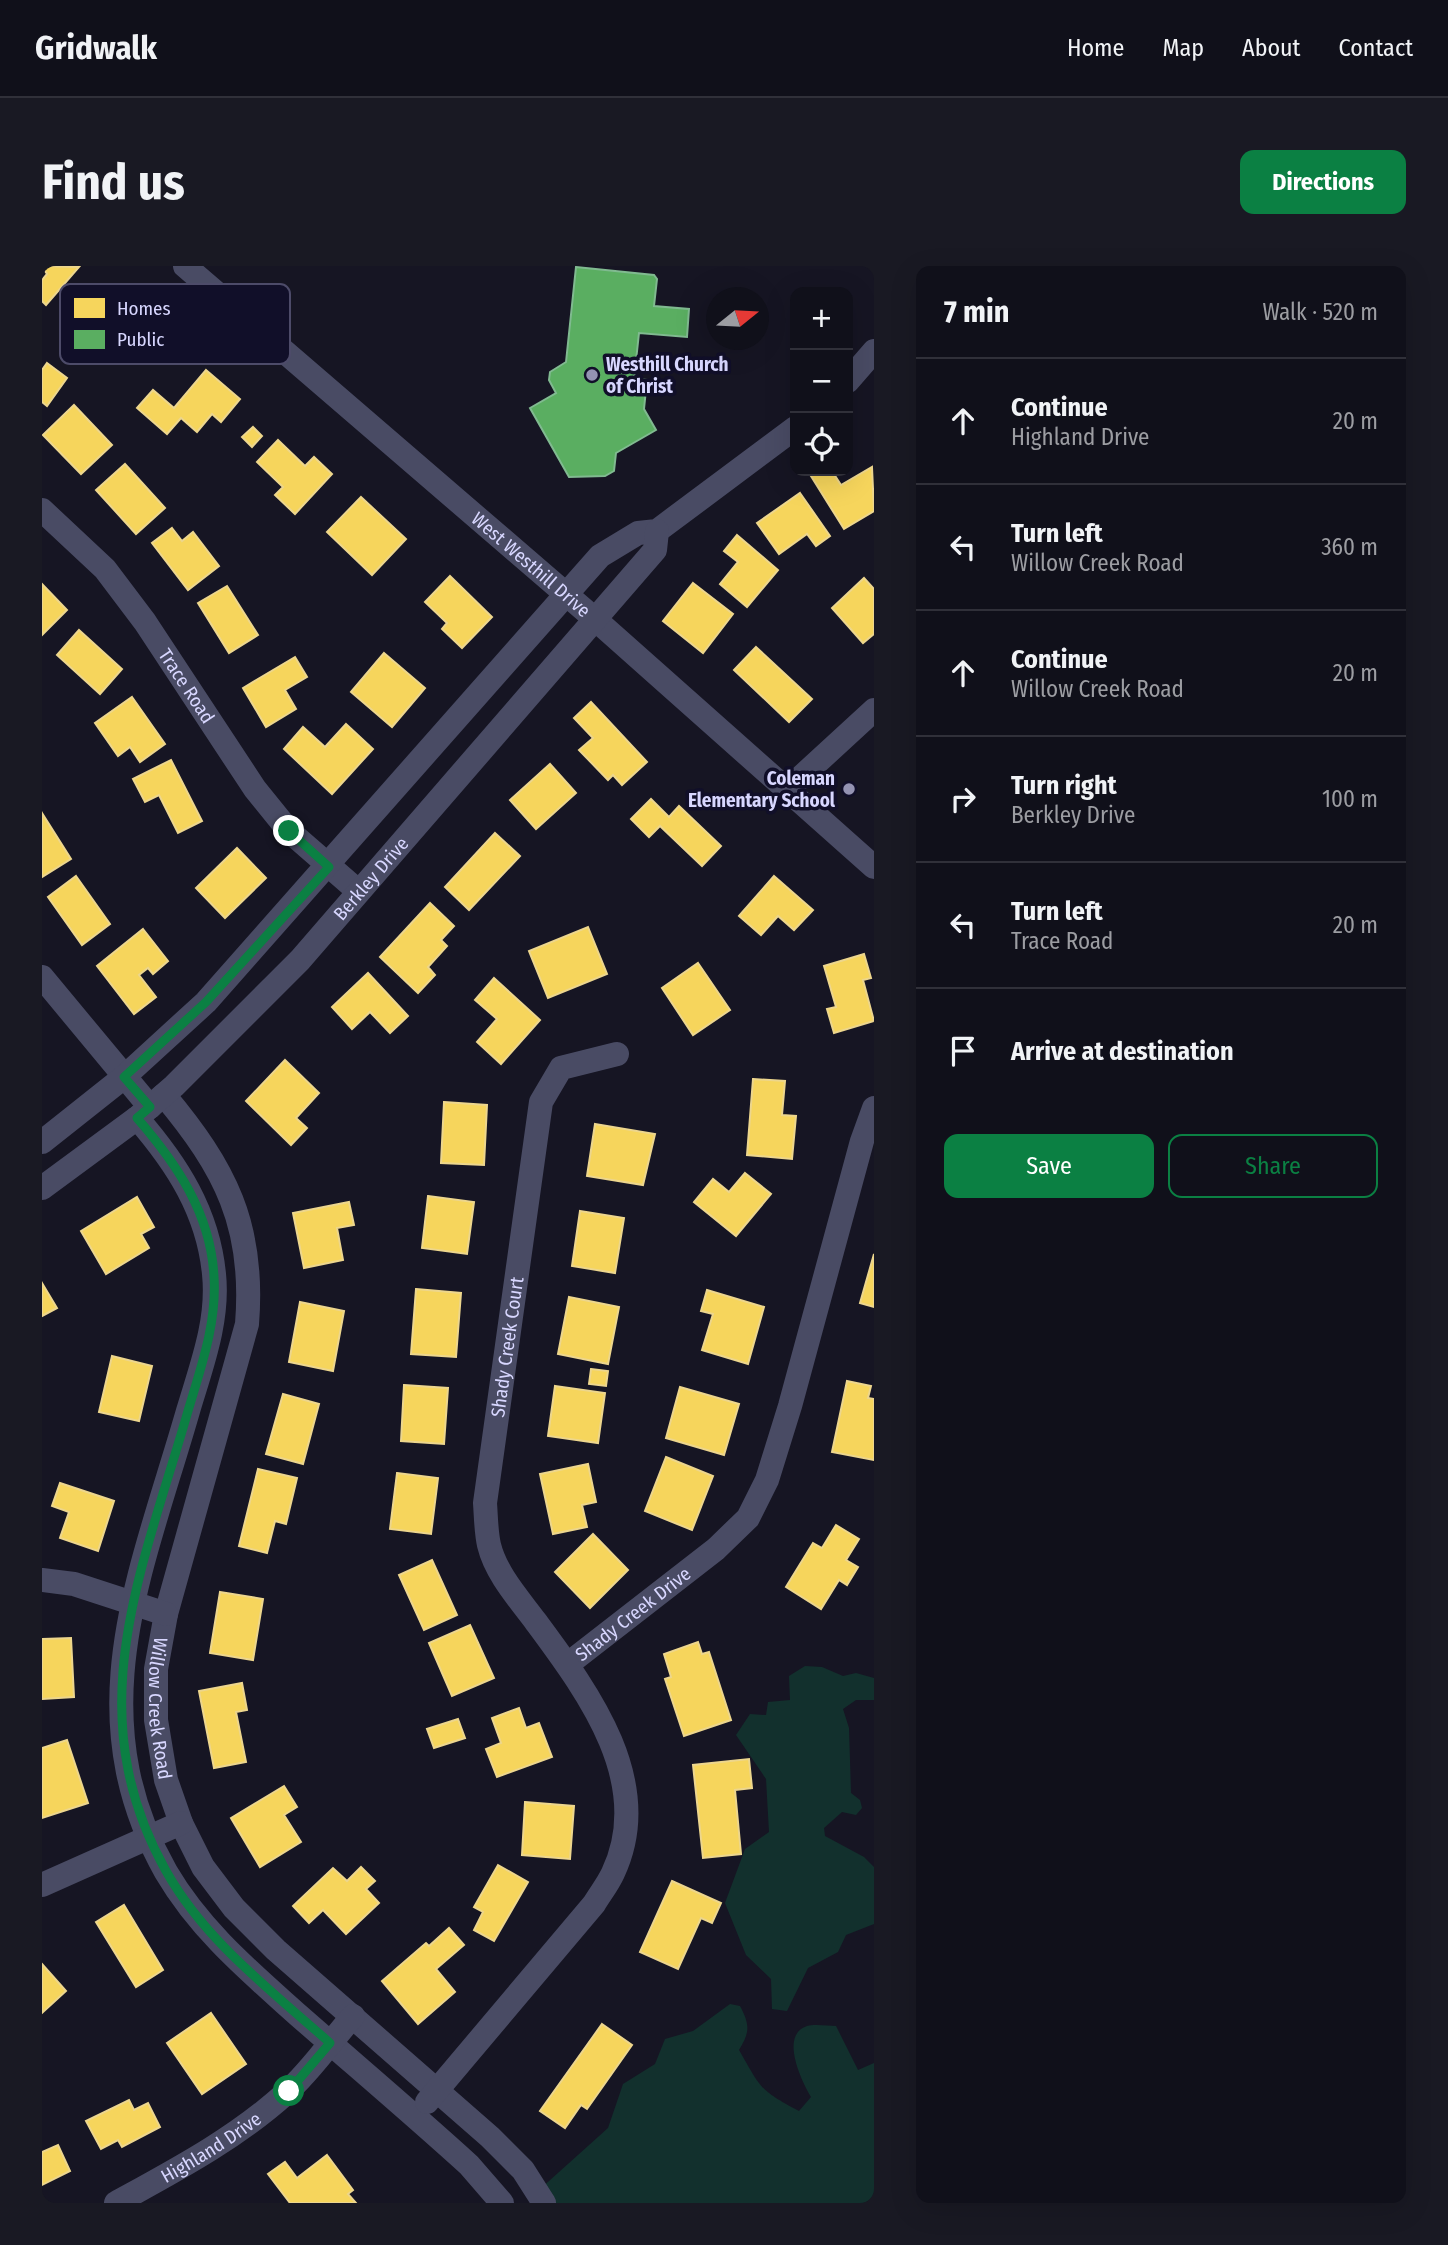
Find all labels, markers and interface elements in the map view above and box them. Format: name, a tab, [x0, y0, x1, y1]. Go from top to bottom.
text: Gridwalk	[35, 28, 157, 68]
text: Home	[1067, 34, 1124, 62]
text: Map	[1162, 34, 1204, 62]
text: About	[1242, 34, 1300, 62]
text: Contact	[1338, 34, 1413, 62]
button: Directions	[1240, 150, 1406, 214]
text: Find us	[42, 153, 185, 212]
legend	[60, 284, 290, 364]
north arrow	[706, 287, 769, 350]
map controls	[790, 287, 853, 476]
button: +	[790, 287, 853, 350]
text: 7 min	[944, 294, 1009, 330]
text: Homes	[117, 297, 171, 320]
text: Walk · 520 m	[1262, 298, 1378, 326]
text: Public	[117, 328, 164, 351]
button: −	[790, 350, 853, 413]
place label: Westhill Church of Christ	[606, 353, 729, 398]
marker: Westhill Church of Christ	[584, 367, 600, 383]
text: Continue	[1011, 392, 1108, 423]
icon: ahead	[944, 402, 982, 440]
text: 20 m	[1333, 407, 1378, 435]
button: locate	[790, 413, 853, 476]
text: Highland Drive	[1011, 423, 1149, 451]
street label: West Westhill Drive	[467, 507, 595, 622]
text: Turn left	[1011, 518, 1103, 549]
icon: left	[944, 528, 982, 566]
text: 360 m	[1321, 533, 1378, 561]
text: Willow Creek Road	[1011, 549, 1184, 577]
street label: Trace Road	[154, 644, 220, 727]
text: Continue	[1011, 644, 1108, 675]
icon: ahead	[944, 654, 982, 692]
text: 20 m	[1333, 659, 1378, 687]
text: Willow Creek Road	[1011, 675, 1184, 703]
place label: Coleman Elementary School	[688, 767, 836, 812]
text: Turn right	[1011, 770, 1117, 801]
icon: right	[944, 780, 982, 818]
marker: Coleman Elementary School	[841, 781, 857, 797]
text: 100 m	[1322, 785, 1378, 813]
text: Berkley Drive	[1011, 801, 1135, 829]
route end	[273, 815, 304, 846]
street label: Berkley Drive	[328, 832, 413, 925]
text: Turn left	[1011, 896, 1103, 927]
icon: left	[944, 906, 982, 944]
text: 20 m	[1333, 911, 1378, 939]
text: Trace Road	[1011, 927, 1113, 955]
icon: arrive	[944, 1032, 982, 1070]
text: Arrive at destination	[1011, 1036, 1234, 1067]
button: Save	[944, 1134, 1154, 1198]
button: Share	[1168, 1134, 1378, 1198]
street label: Shady Creek Court	[486, 1274, 528, 1419]
street label: Shady Creek Drive	[571, 1562, 695, 1666]
street label: Willow Creek Road	[144, 1636, 177, 1781]
route start	[273, 2075, 304, 2106]
street label: Highland Drive	[157, 2107, 265, 2188]

